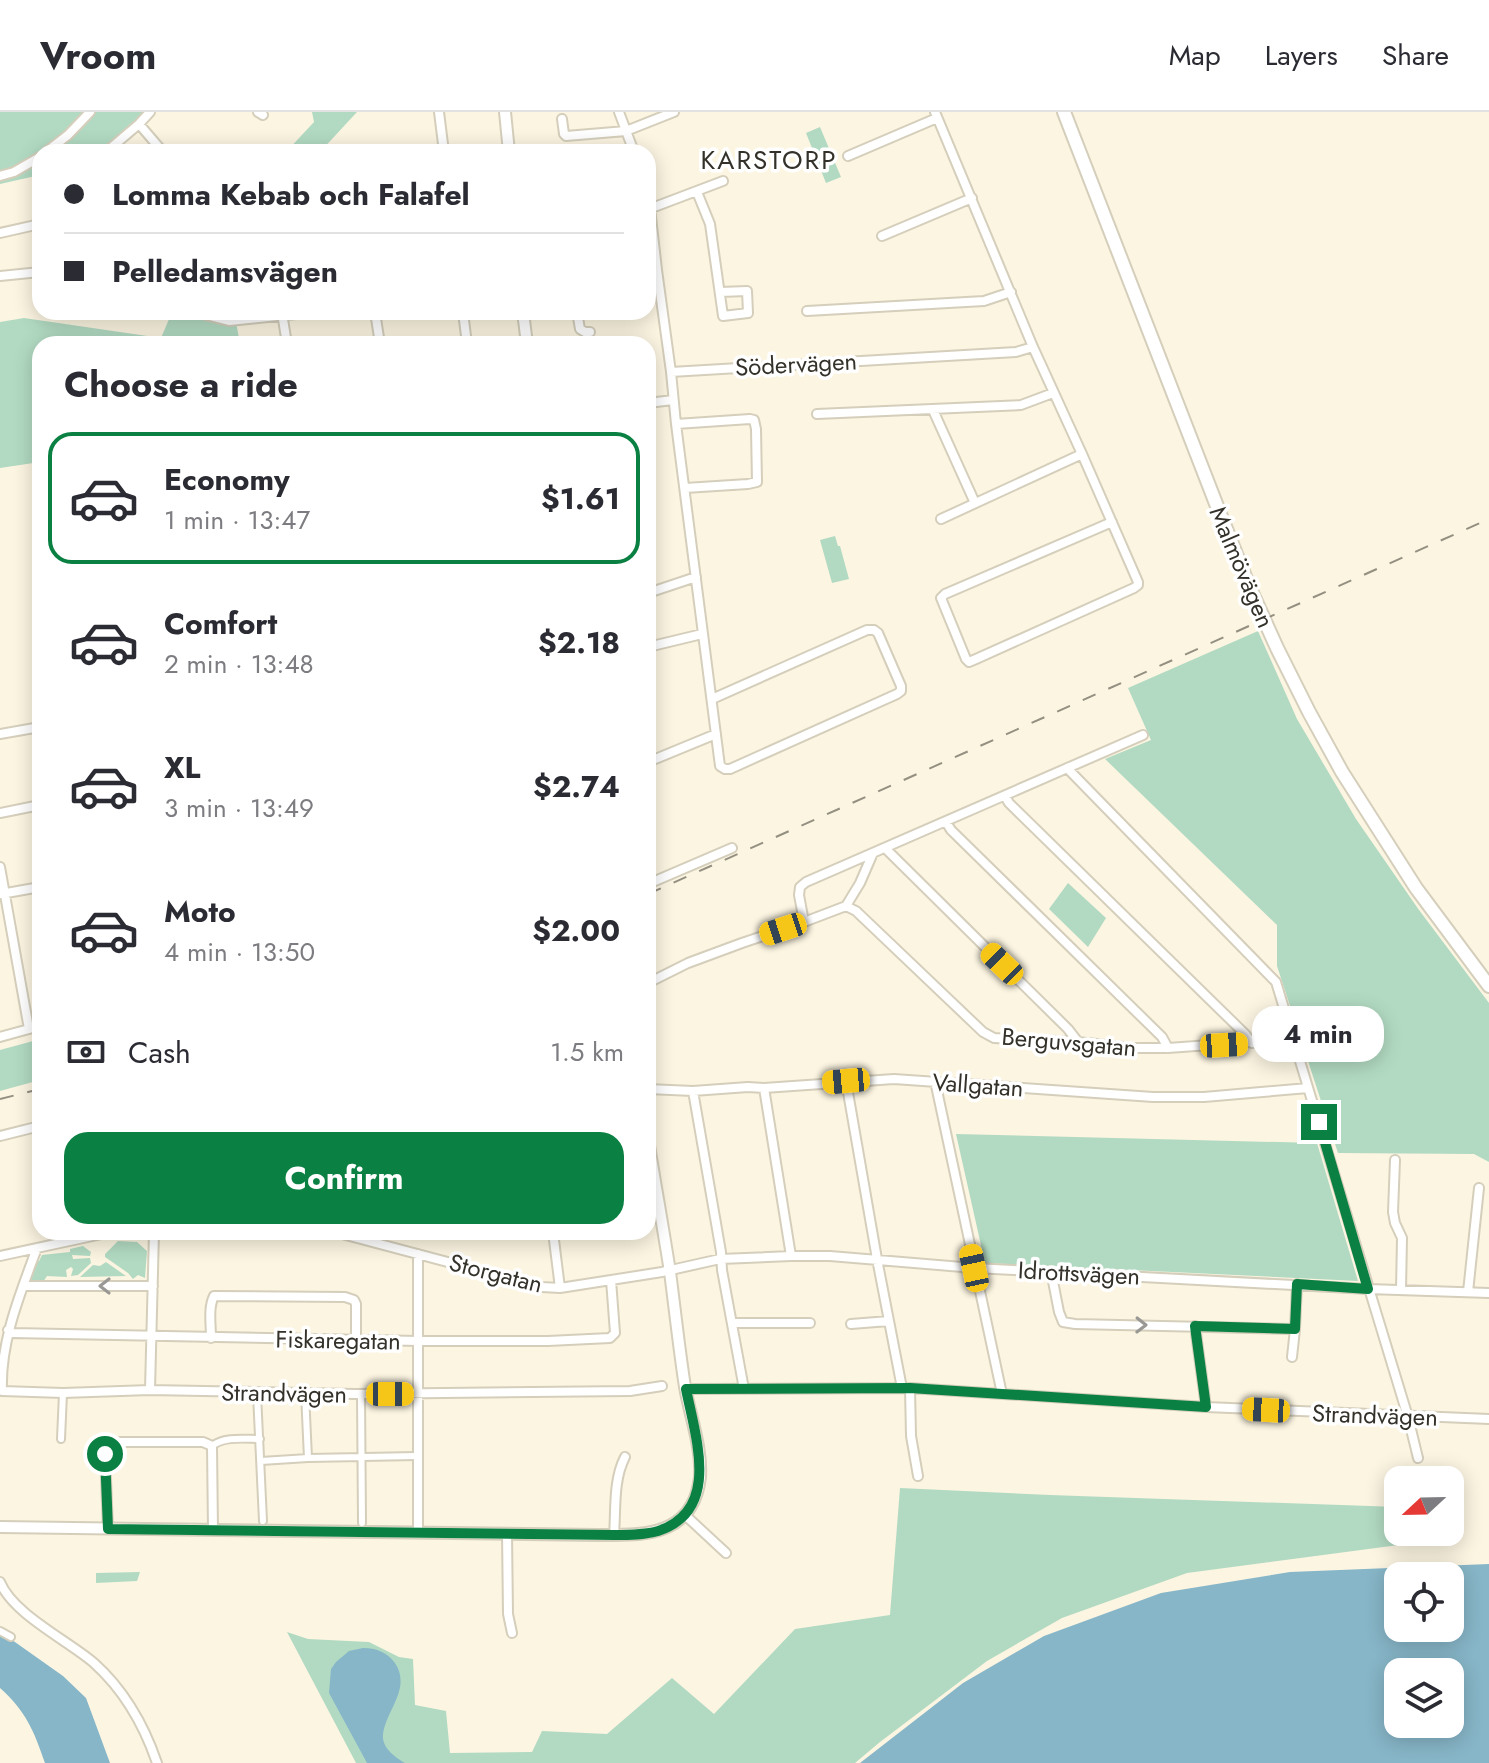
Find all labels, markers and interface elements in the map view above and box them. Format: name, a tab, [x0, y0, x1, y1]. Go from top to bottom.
text: Vroom	[40, 28, 156, 83]
text: Map	[1169, 35, 1221, 76]
text: Layers	[1265, 35, 1338, 76]
text: Share	[1382, 35, 1449, 76]
district label: KARSTORP	[701, 141, 837, 179]
text: Lomma Kebab och Falafel	[112, 173, 470, 216]
text: Pelledamsvägen	[112, 250, 338, 293]
street label: Södervägen	[734, 343, 858, 385]
text: Choose a ride	[64, 358, 298, 410]
text: Economy	[164, 458, 290, 501]
icon: car	[68, 462, 140, 534]
text: $1.61	[541, 477, 620, 520]
text: 1 min · 13:47	[164, 501, 310, 539]
street label: Malmövägen	[1201, 501, 1283, 633]
text: Comfort	[164, 602, 277, 645]
icon: car	[68, 606, 140, 678]
text: $2.18	[538, 621, 620, 664]
text: 2 min · 13:48	[164, 645, 314, 683]
text: XL	[164, 746, 200, 789]
icon: car	[68, 750, 140, 822]
text: $2.74	[533, 765, 620, 808]
text: 3 min · 13:49	[164, 789, 314, 827]
text: Moto	[164, 890, 236, 933]
icon: car	[68, 894, 140, 966]
text: $2.00	[532, 909, 620, 952]
car	[756, 910, 810, 948]
text: 4 min · 13:50	[164, 933, 315, 971]
car	[976, 939, 1028, 989]
callout: 4 min	[1253, 1006, 1385, 1062]
text: 4 min	[1283, 1015, 1353, 1053]
street label: Berguvsgatan	[1000, 1019, 1138, 1065]
icon: cash	[64, 1030, 108, 1074]
text: Cash	[128, 1031, 191, 1074]
car	[1199, 1032, 1249, 1058]
text: 1.5 km	[550, 1033, 624, 1071]
street label: Vallgatan	[931, 1064, 1025, 1106]
car	[821, 1067, 871, 1095]
route end	[1301, 1104, 1337, 1140]
button: Confirm	[64, 1132, 624, 1224]
car	[957, 1242, 991, 1294]
street label: Storgatan	[446, 1245, 546, 1301]
street label: Idrottsvägen	[1017, 1252, 1141, 1294]
one-way arrow	[98, 1277, 111, 1295]
one-way arrow	[1135, 1316, 1148, 1334]
street label: Fiskaregatan	[275, 1321, 401, 1359]
street label: Strandvägen	[221, 1374, 347, 1412]
car	[366, 1382, 414, 1406]
street label: Strandvägen	[1312, 1395, 1438, 1435]
car	[1241, 1397, 1291, 1423]
route start	[87, 1436, 123, 1472]
north arrow	[1384, 1466, 1464, 1546]
map controls	[1384, 1466, 1464, 1738]
button: locate	[1384, 1562, 1464, 1642]
button: layers	[1384, 1658, 1464, 1738]

